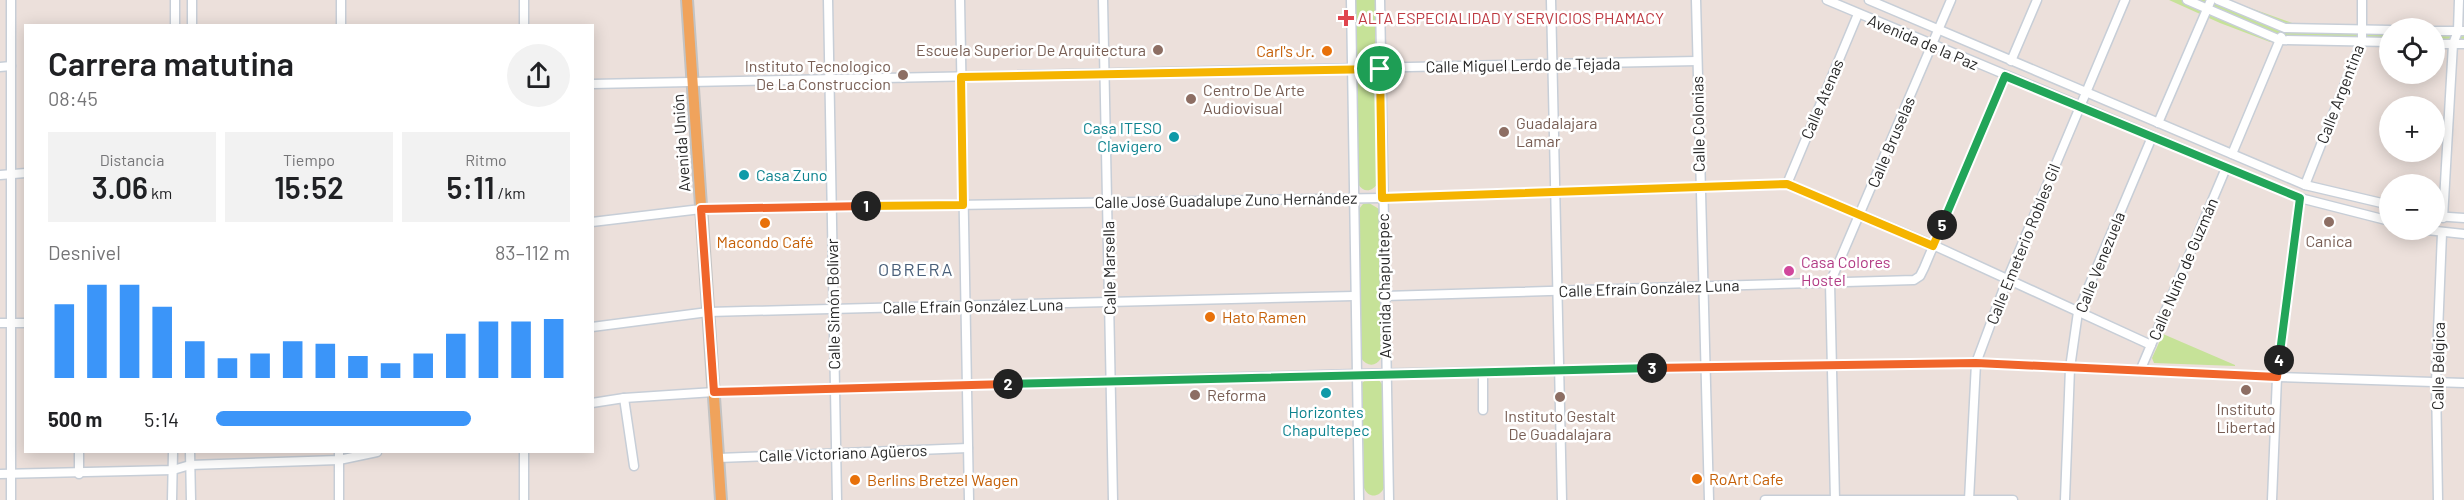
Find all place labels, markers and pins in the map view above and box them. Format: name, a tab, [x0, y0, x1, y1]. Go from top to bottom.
place label: ALTA ESPECIALIDAD Y SERVICIOS PHAMACY	[1358, 8, 1664, 27]
marker: ALTA ESPECIALIDAD Y SERVICIOS PHAMACY	[1339, 11, 1353, 25]
place label: Escuela Superior De Arquitectura	[916, 40, 1146, 59]
place label: Carl's Jr.	[1256, 41, 1315, 60]
marker: Escuela Superior De Arquitectura	[1151, 43, 1165, 57]
pin	[1354, 43, 1405, 94]
marker: Carl's Jr.	[1320, 44, 1334, 58]
place label: Instituto Tecnologico De La Construccion	[745, 56, 891, 93]
marker: Instituto Tecnologico De La Construccion	[896, 68, 910, 82]
place label: Centro De Arte Audiovisual	[1203, 80, 1305, 117]
marker: Centro De Arte Audiovisual	[1184, 92, 1198, 106]
place label: Guadalajara Lamar	[1516, 113, 1597, 150]
place label: Casa ITESO Clavigero	[1083, 118, 1162, 155]
marker: Guadalajara Lamar	[1497, 125, 1511, 139]
marker: Casa ITESO Clavigero	[1167, 130, 1181, 144]
place label: Casa Zuno	[756, 165, 827, 184]
marker: Casa Zuno	[737, 168, 751, 182]
pin: 1	[851, 191, 881, 221]
pin: 5	[1927, 210, 1957, 240]
marker: Canica	[2322, 215, 2336, 229]
marker: Macondo Café	[758, 216, 772, 230]
place label: Canica	[2306, 231, 2352, 250]
place label: Macondo Café	[717, 232, 813, 251]
place label: Casa Colores Hostel	[1801, 252, 1891, 289]
marker: Casa Colores Hostel	[1782, 264, 1796, 278]
place label: Hato Ramen	[1222, 307, 1306, 326]
marker: Hato Ramen	[1203, 310, 1217, 324]
pin: 4	[2264, 345, 2294, 375]
pin: 3	[1637, 353, 1667, 383]
pin: 2	[993, 369, 1023, 399]
marker: Instituto Libertad	[2239, 383, 2253, 397]
place label: Reforma	[1207, 385, 1266, 404]
marker: Horizontes Chapultepec	[1319, 386, 1333, 400]
marker: Reforma	[1188, 388, 1202, 402]
marker: Instituto Gestalt De Guadalajara	[1553, 390, 1567, 404]
place label: Instituto Libertad	[2216, 399, 2276, 436]
place label: Horizontes Chapultepec	[1282, 402, 1370, 439]
place label: Instituto Gestalt De Guadalajara	[1504, 406, 1616, 443]
place label: RoArt Cafe	[1709, 469, 1783, 488]
place label: Berlins Bretzel Wagen	[867, 470, 1018, 489]
marker: RoArt Cafe	[1690, 472, 1704, 486]
marker: Berlins Bretzel Wagen	[848, 473, 862, 487]

